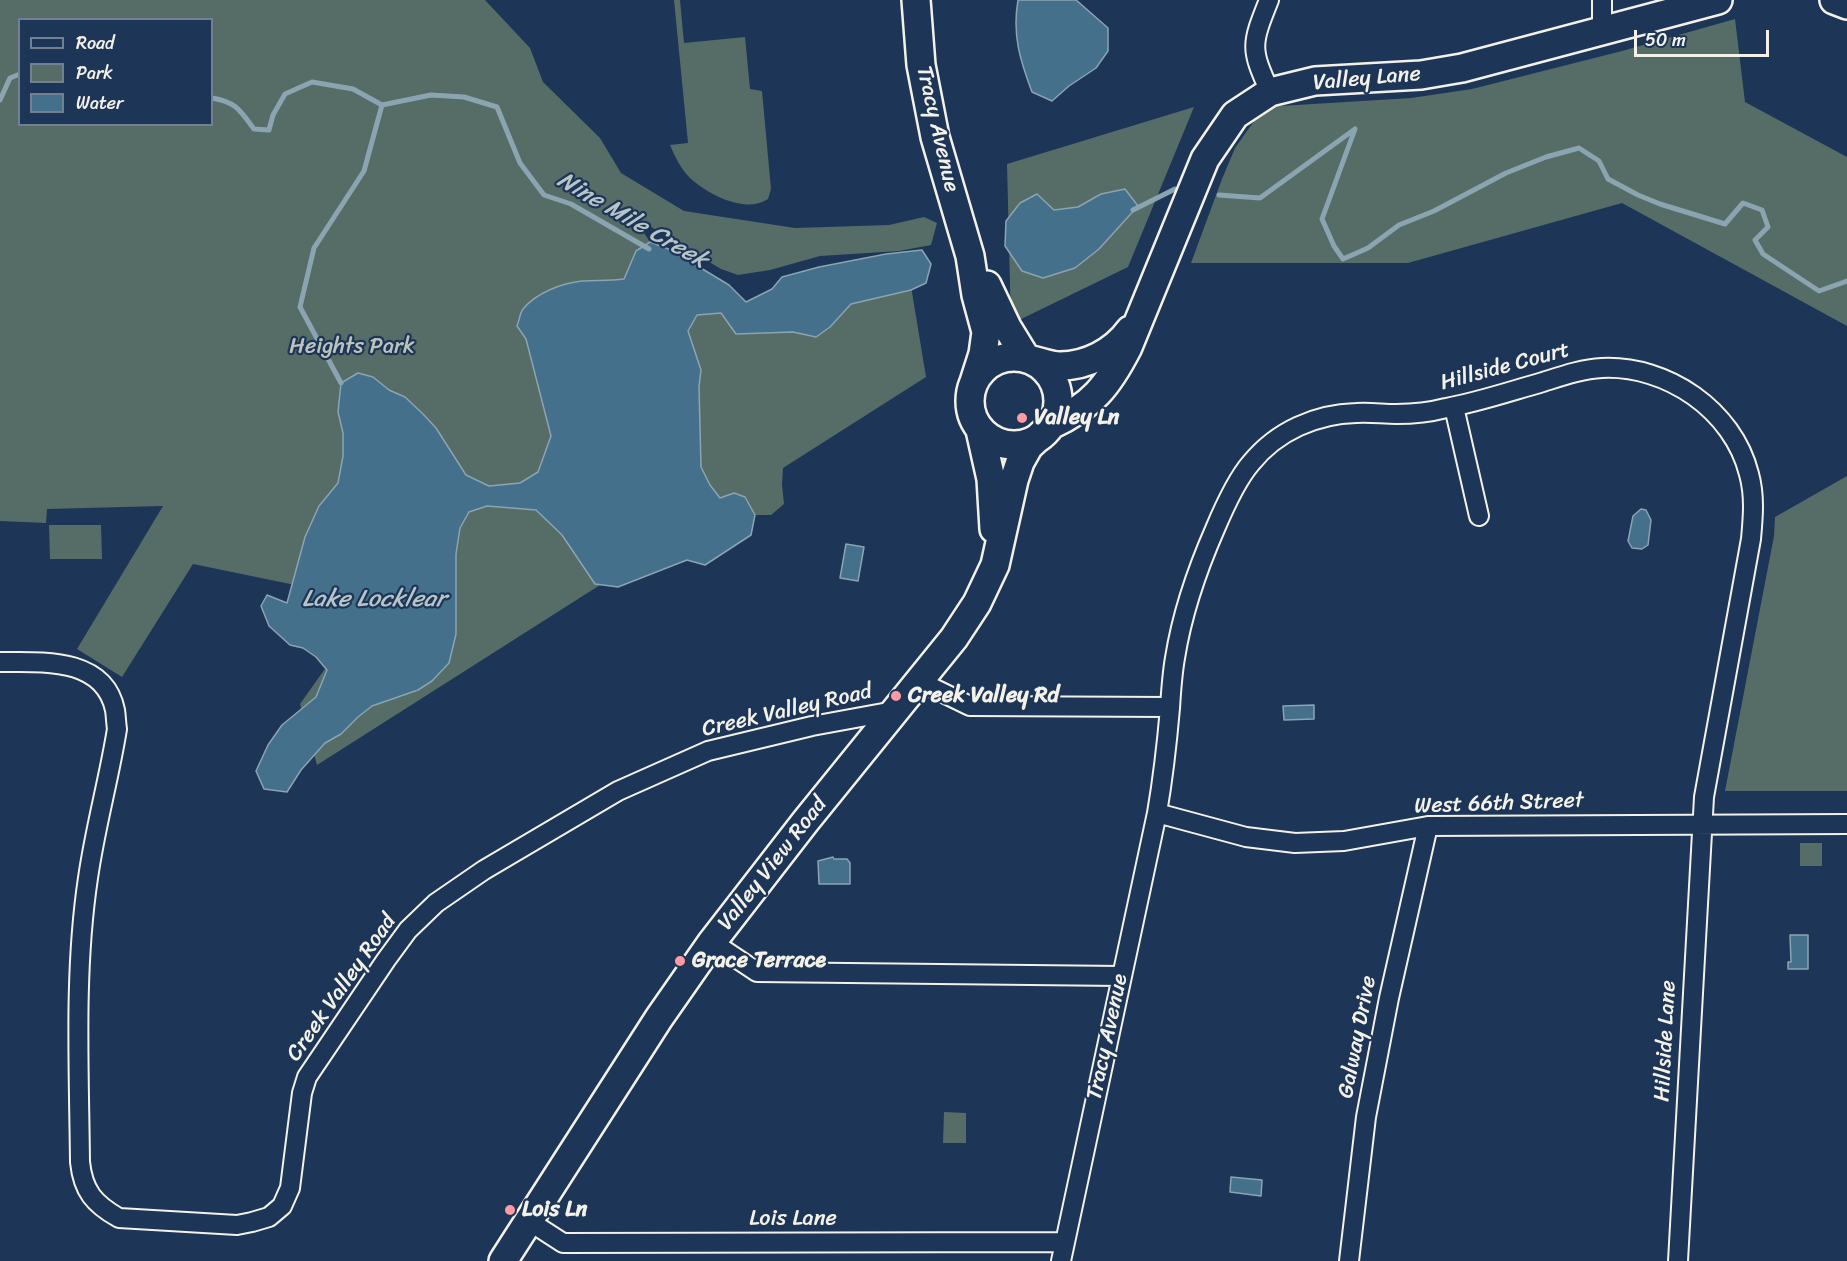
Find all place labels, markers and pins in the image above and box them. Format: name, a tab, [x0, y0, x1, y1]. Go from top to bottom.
place label: Valley Ln	[1034, 405, 1119, 431]
marker: Valley Ln	[1015, 411, 1029, 425]
place label: Creek Valley Rd	[908, 683, 1059, 709]
marker: Creek Valley Rd	[889, 689, 903, 703]
place label: Grace Terrace	[692, 948, 826, 974]
marker: Grace Terrace	[673, 954, 687, 968]
place label: Lois Ln	[522, 1197, 587, 1223]
marker: Lois Ln	[503, 1203, 517, 1217]

